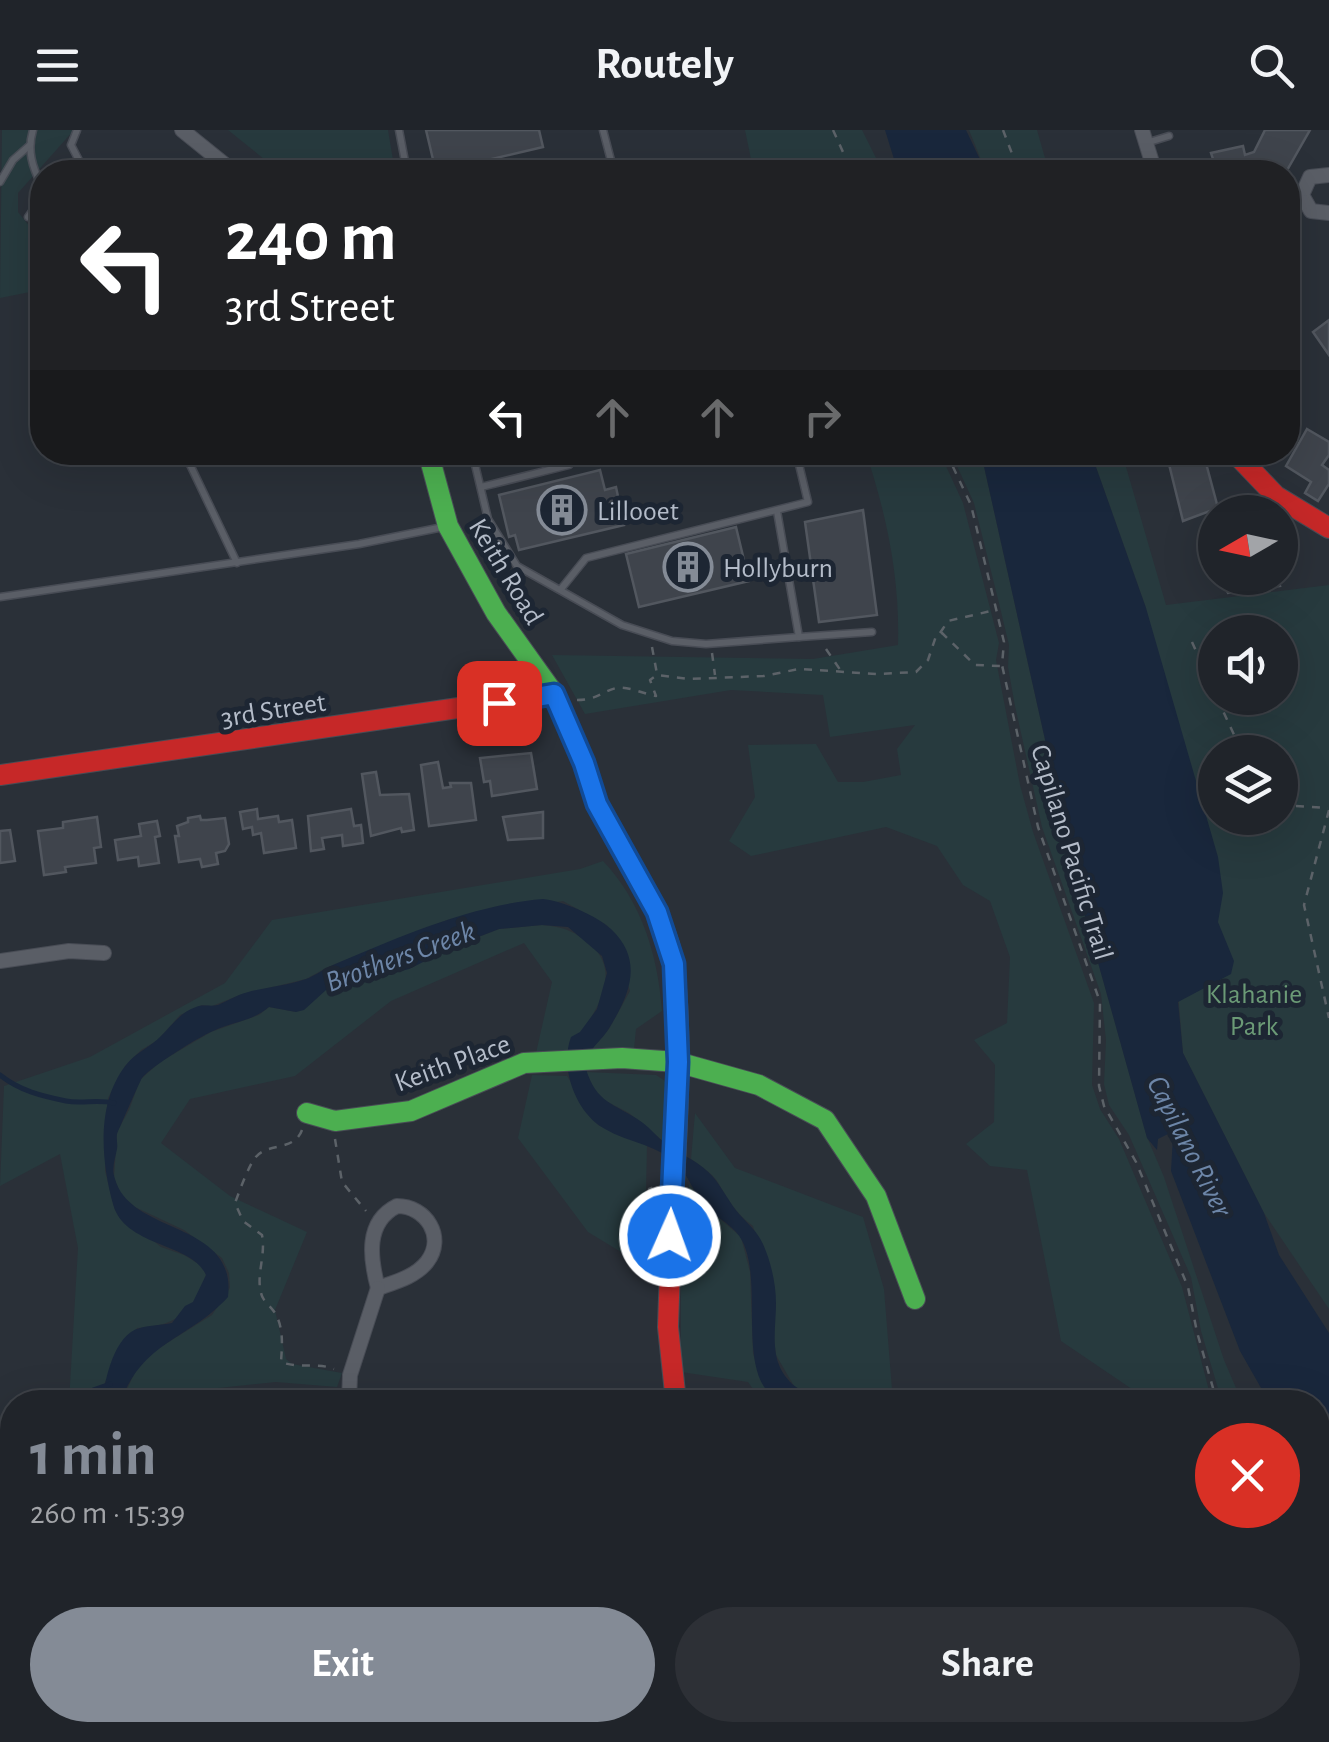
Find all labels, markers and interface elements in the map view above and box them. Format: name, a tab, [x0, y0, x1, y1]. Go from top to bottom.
icon: menu	[30, 38, 85, 93]
icon: search	[1244, 38, 1299, 93]
text: Routely	[595, 42, 734, 87]
icon: left	[60, 200, 190, 330]
text: 240 m	[225, 203, 397, 273]
text: 3rd Street	[225, 285, 395, 330]
icon: left	[480, 390, 535, 445]
icon: ahead	[585, 390, 640, 445]
icon: ahead	[690, 390, 745, 445]
icon: right	[795, 390, 850, 445]
building icon: Lillooet	[536, 484, 588, 536]
north arrow	[1198, 495, 1298, 595]
map controls	[1198, 495, 1298, 835]
place label: Lillooet	[597, 498, 679, 526]
street label: Keith Road	[463, 514, 548, 630]
building icon: Hollyburn	[662, 541, 714, 593]
place label: Hollyburn	[723, 555, 833, 583]
button: sound	[1198, 615, 1298, 715]
pin	[457, 661, 542, 746]
icon: arrive	[472, 676, 527, 731]
street label: 3rd Street	[219, 689, 328, 733]
button: layers	[1198, 735, 1298, 835]
street label: Capilano Pacific Trail	[1025, 742, 1117, 964]
water label: Brothers Creek	[322, 916, 479, 998]
park label: Klahanie Park	[1206, 981, 1302, 1041]
street label: Keith Place	[391, 1030, 514, 1098]
water label: Capilano River	[1141, 1071, 1238, 1223]
position arrow	[618, 1184, 722, 1288]
button: close	[1195, 1423, 1300, 1528]
text: 1 min	[30, 1426, 156, 1486]
text: 260 m · 15:39	[30, 1497, 185, 1529]
button: Exit	[30, 1607, 655, 1722]
button: Share	[675, 1607, 1300, 1722]

